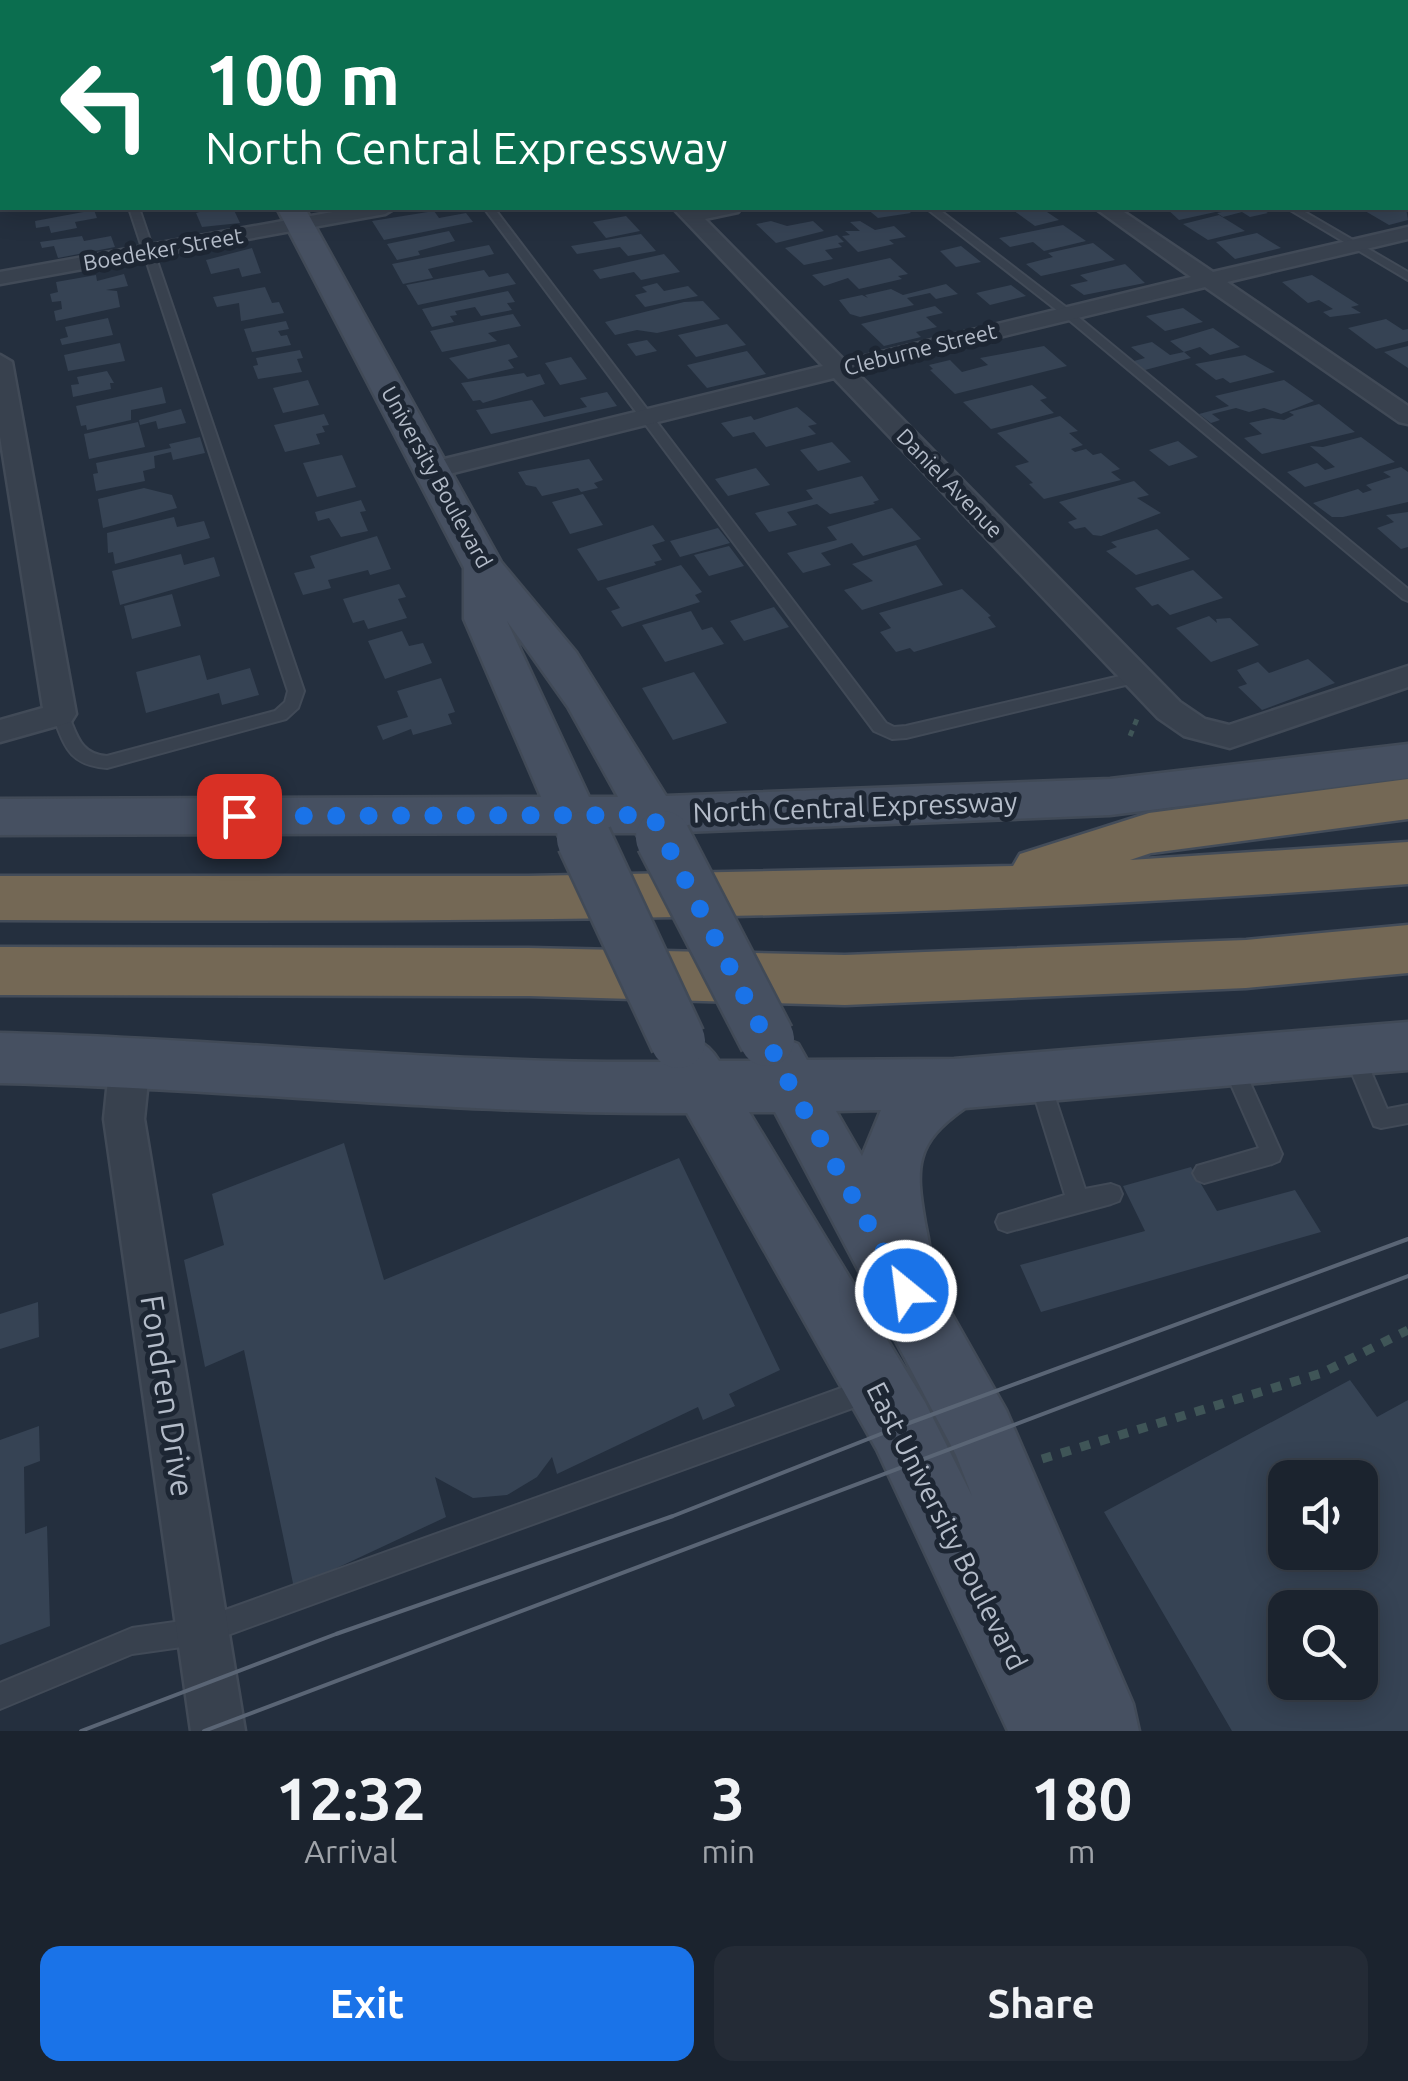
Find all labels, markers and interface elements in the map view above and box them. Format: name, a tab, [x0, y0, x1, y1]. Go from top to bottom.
icon: left	[40, 40, 170, 170]
text: 100 m	[205, 40, 400, 118]
text: North Central Expressway	[205, 122, 728, 173]
street label: Boedeker Street	[81, 222, 245, 275]
street label: Cleburne Street	[841, 317, 999, 380]
street label: University Boulevard	[377, 382, 498, 572]
street label: Daniel Avenue	[892, 423, 1009, 542]
pin	[197, 774, 282, 859]
street label: North Central Expressway	[692, 785, 1018, 828]
icon: arrive	[212, 789, 267, 844]
position arrow	[854, 1239, 958, 1343]
street label: Fondren Drive	[134, 1293, 202, 1499]
street label: East University Boulevard	[861, 1377, 1034, 1675]
map controls	[1268, 1460, 1378, 1700]
button: sound	[1268, 1460, 1378, 1570]
button: search	[1268, 1590, 1378, 1700]
text: 12:32	[276, 1764, 426, 1831]
text: 3	[711, 1764, 745, 1831]
text: 180	[1031, 1764, 1132, 1831]
text: Arrival	[304, 1833, 397, 1869]
text: min	[701, 1833, 755, 1869]
text: m	[1068, 1833, 1095, 1869]
button: Exit	[40, 1946, 694, 2061]
button: Share	[714, 1946, 1368, 2061]

